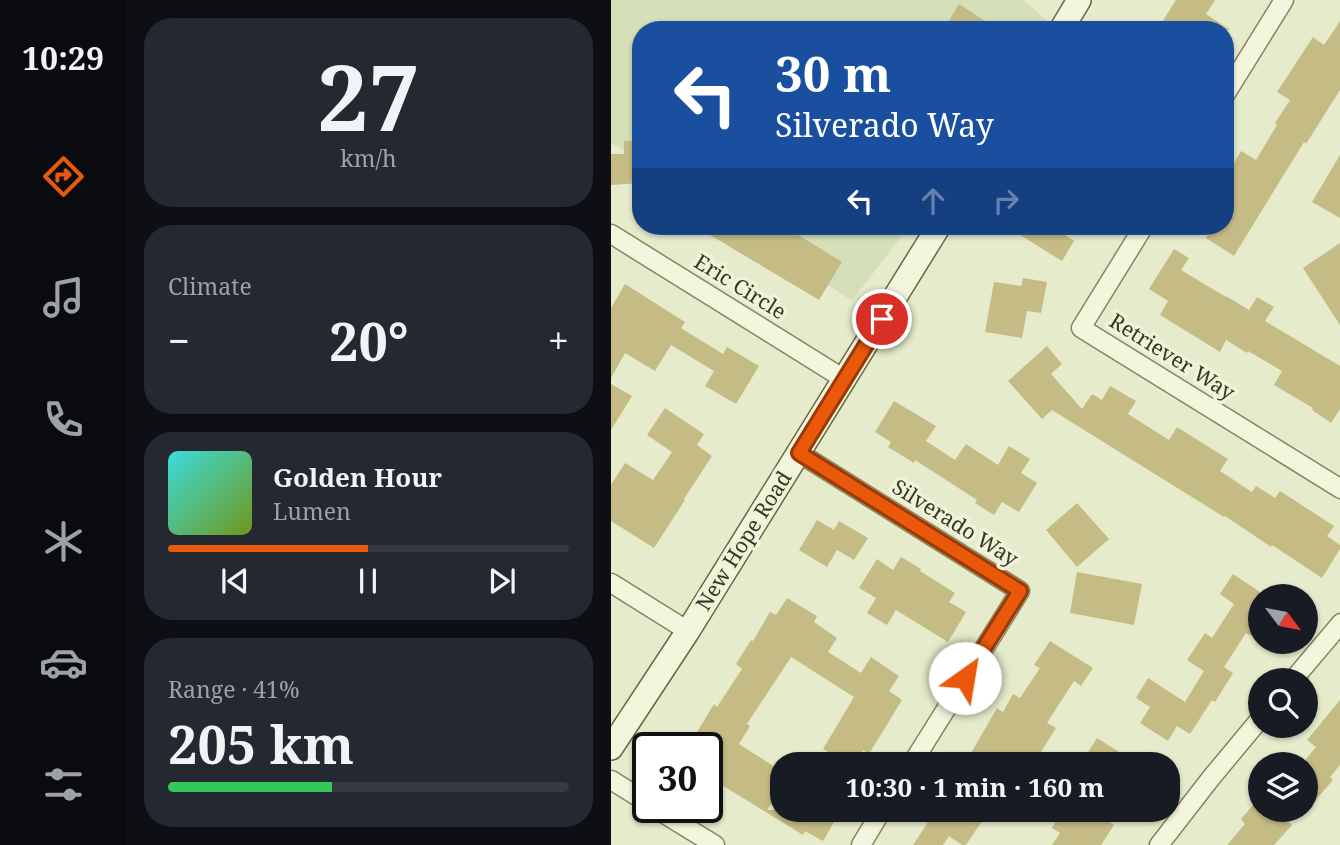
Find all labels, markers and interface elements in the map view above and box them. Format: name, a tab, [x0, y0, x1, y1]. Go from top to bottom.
text: 27	[317, 34, 420, 158]
text: 10:29	[22, 36, 104, 79]
text: 30 m	[775, 40, 891, 106]
icon: left	[660, 49, 751, 140]
text: Silverado Way	[775, 103, 994, 146]
text: km/h	[340, 142, 397, 174]
icon: directions	[39, 152, 88, 201]
icon: left	[841, 182, 879, 220]
icon: ahead	[914, 182, 952, 220]
icon: right	[987, 182, 1025, 220]
street label: Eric Circle	[689, 247, 792, 325]
text: Climate	[168, 270, 252, 302]
icon: music	[39, 273, 88, 322]
pin	[852, 289, 912, 349]
icon: arrive	[863, 300, 901, 338]
text: 20°	[329, 305, 409, 376]
street label: Retriever Way	[1105, 306, 1241, 406]
text: −	[168, 314, 190, 366]
text: +	[548, 314, 569, 366]
icon: phone	[39, 395, 88, 444]
text: Golden Hour	[273, 459, 442, 495]
street label: New Hope Road	[689, 465, 797, 616]
street label: Silverado Way	[887, 472, 1024, 572]
text: Lumen	[273, 495, 351, 527]
icon: climate	[39, 517, 88, 566]
icon: previous	[216, 562, 254, 600]
icon: pause	[349, 562, 387, 600]
icon: next	[483, 562, 521, 600]
north arrow	[1248, 584, 1318, 654]
map controls	[1248, 584, 1318, 822]
icon: car	[39, 638, 88, 687]
position arrow	[928, 641, 1002, 715]
button: search	[1248, 668, 1318, 738]
text: Range · 41%	[168, 673, 300, 705]
text: 205 km	[168, 708, 354, 779]
speed limit sign: 30	[632, 732, 723, 823]
button: layers	[1248, 752, 1318, 822]
icon: filters	[39, 760, 88, 809]
text: 10:30 · 1 min · 160 m	[845, 769, 1105, 805]

